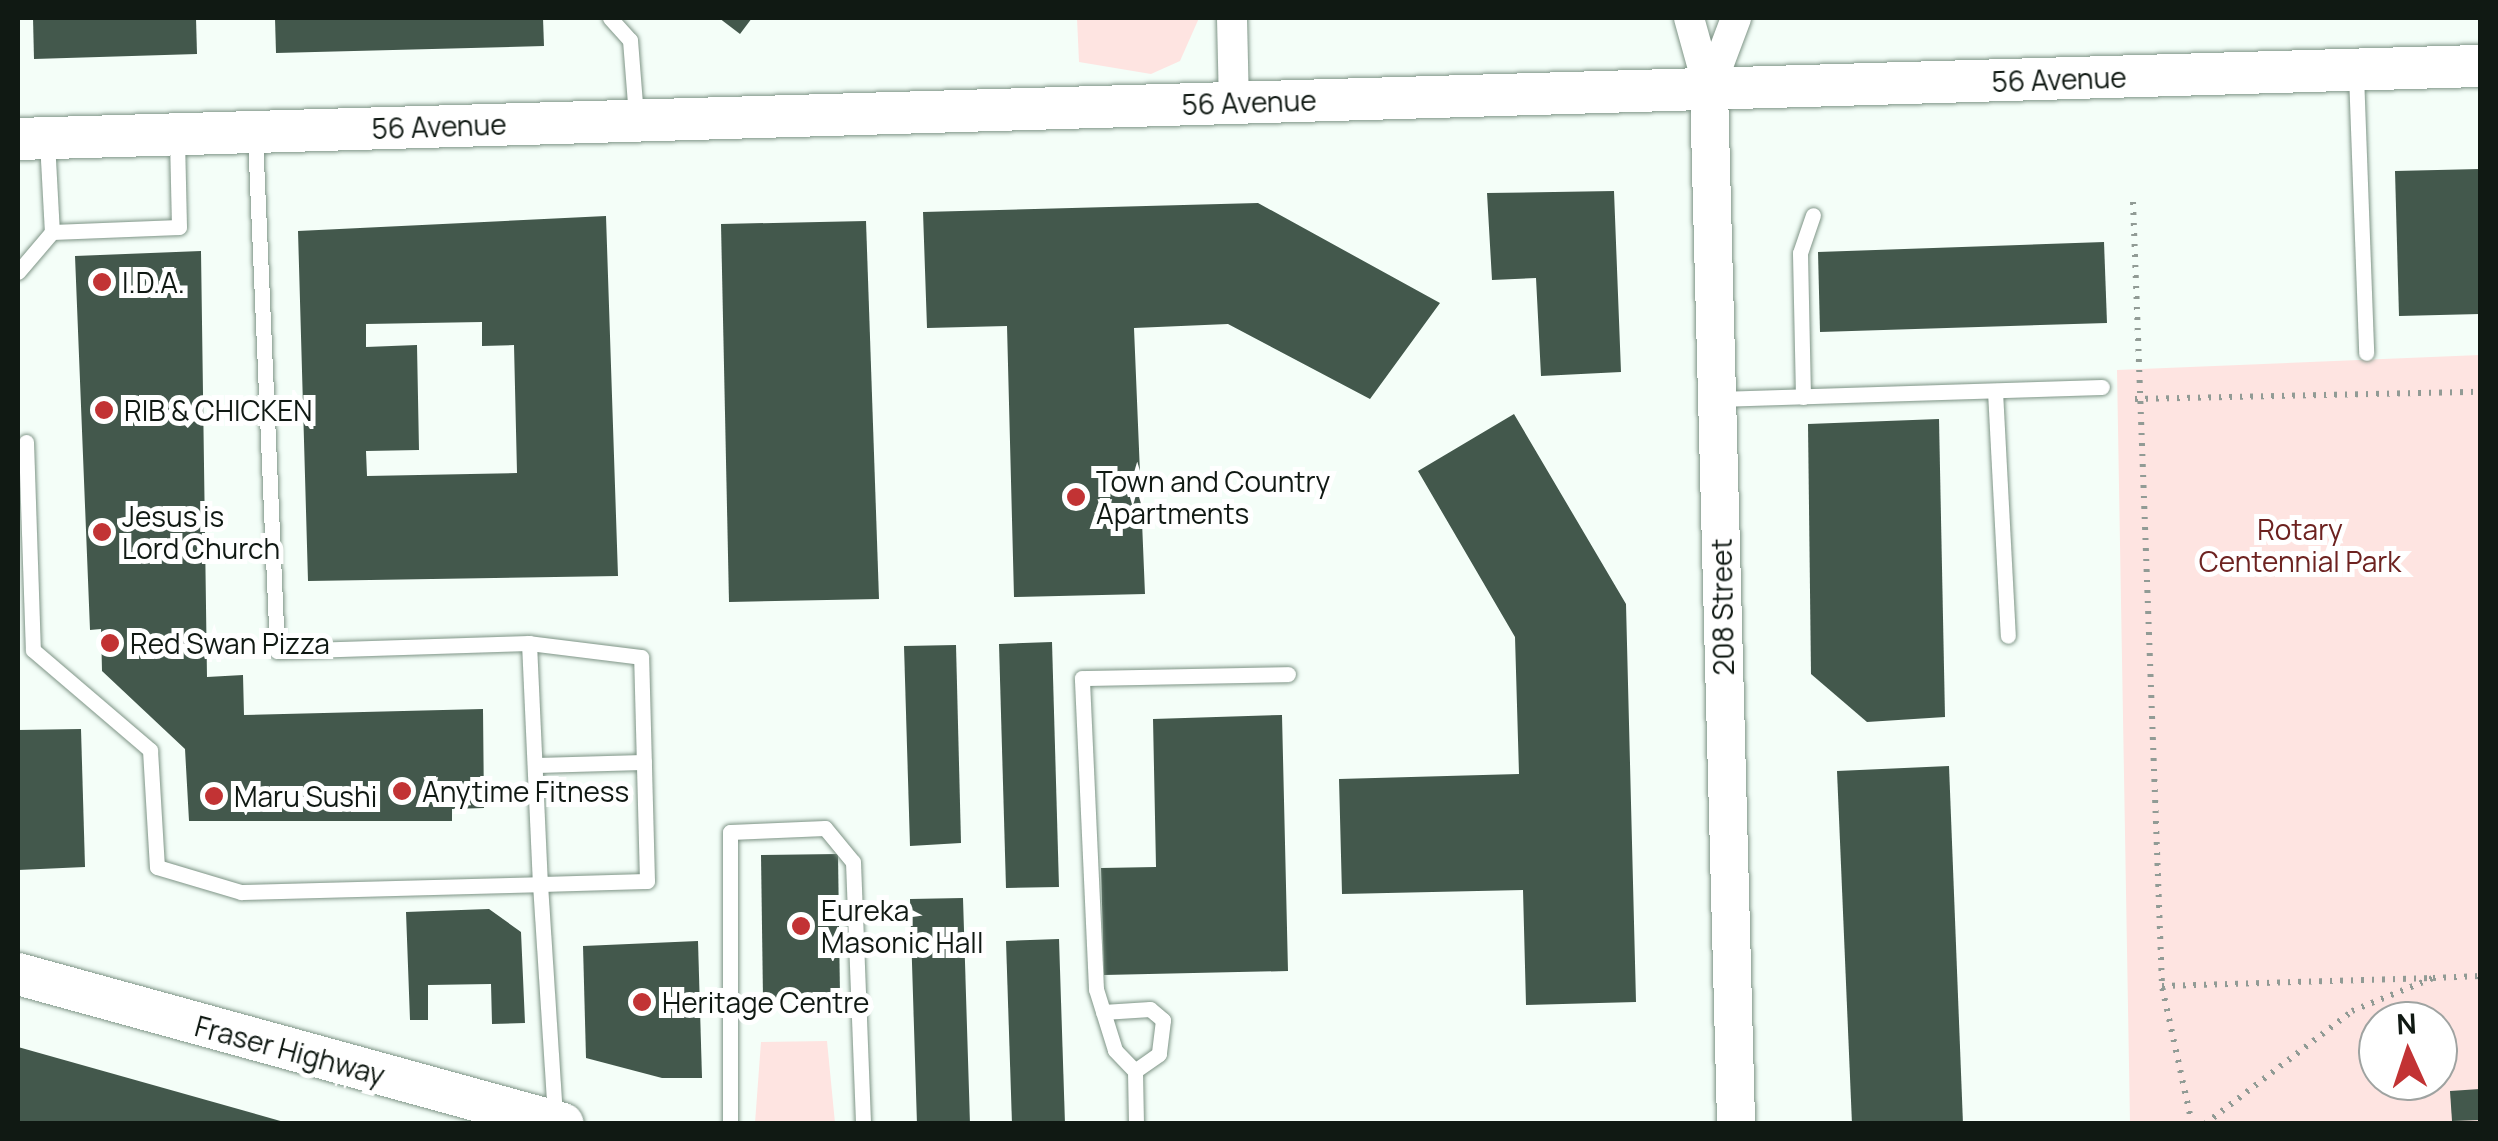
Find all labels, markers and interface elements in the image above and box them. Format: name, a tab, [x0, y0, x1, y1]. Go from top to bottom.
street label: 56 Avenue	[1991, 60, 2127, 98]
street label: 56 Avenue	[1181, 83, 1317, 121]
street label: 56 Avenue	[371, 107, 507, 145]
place label: I.D.A.	[122, 265, 185, 299]
marker: I.D.A.	[91, 271, 113, 293]
place label: RIB & CHICKEN	[124, 393, 312, 427]
marker: RIB & CHICKEN	[93, 399, 115, 421]
place label: Town and Country Apartments	[1096, 464, 1330, 530]
marker: Town and Country Apartments	[1065, 486, 1087, 508]
place label: Jesus is Lord Church	[122, 499, 280, 565]
park label: Rotary Centennial Park	[2199, 512, 2401, 578]
marker: Jesus is Lord Church	[91, 521, 113, 543]
street label: 208 Street	[1704, 538, 1740, 676]
place label: Red Swan Pizza	[130, 626, 330, 660]
marker: Red Swan Pizza	[99, 632, 121, 654]
place label: Anytime Fitness	[422, 774, 629, 808]
place label: Maru Sushi	[234, 779, 377, 813]
marker: Anytime Fitness	[391, 780, 413, 802]
marker: Maru Sushi	[203, 785, 225, 807]
place label: Eureka Masonic Hall	[821, 893, 983, 959]
marker: Eureka Masonic Hall	[790, 915, 812, 937]
place label: Heritage Centre	[662, 985, 869, 1019]
marker: Heritage Centre	[631, 991, 653, 1013]
north arrow	[2358, 1001, 2458, 1101]
text: N	[2395, 1004, 2418, 1043]
street label: Fraser Highway	[191, 1009, 389, 1091]

